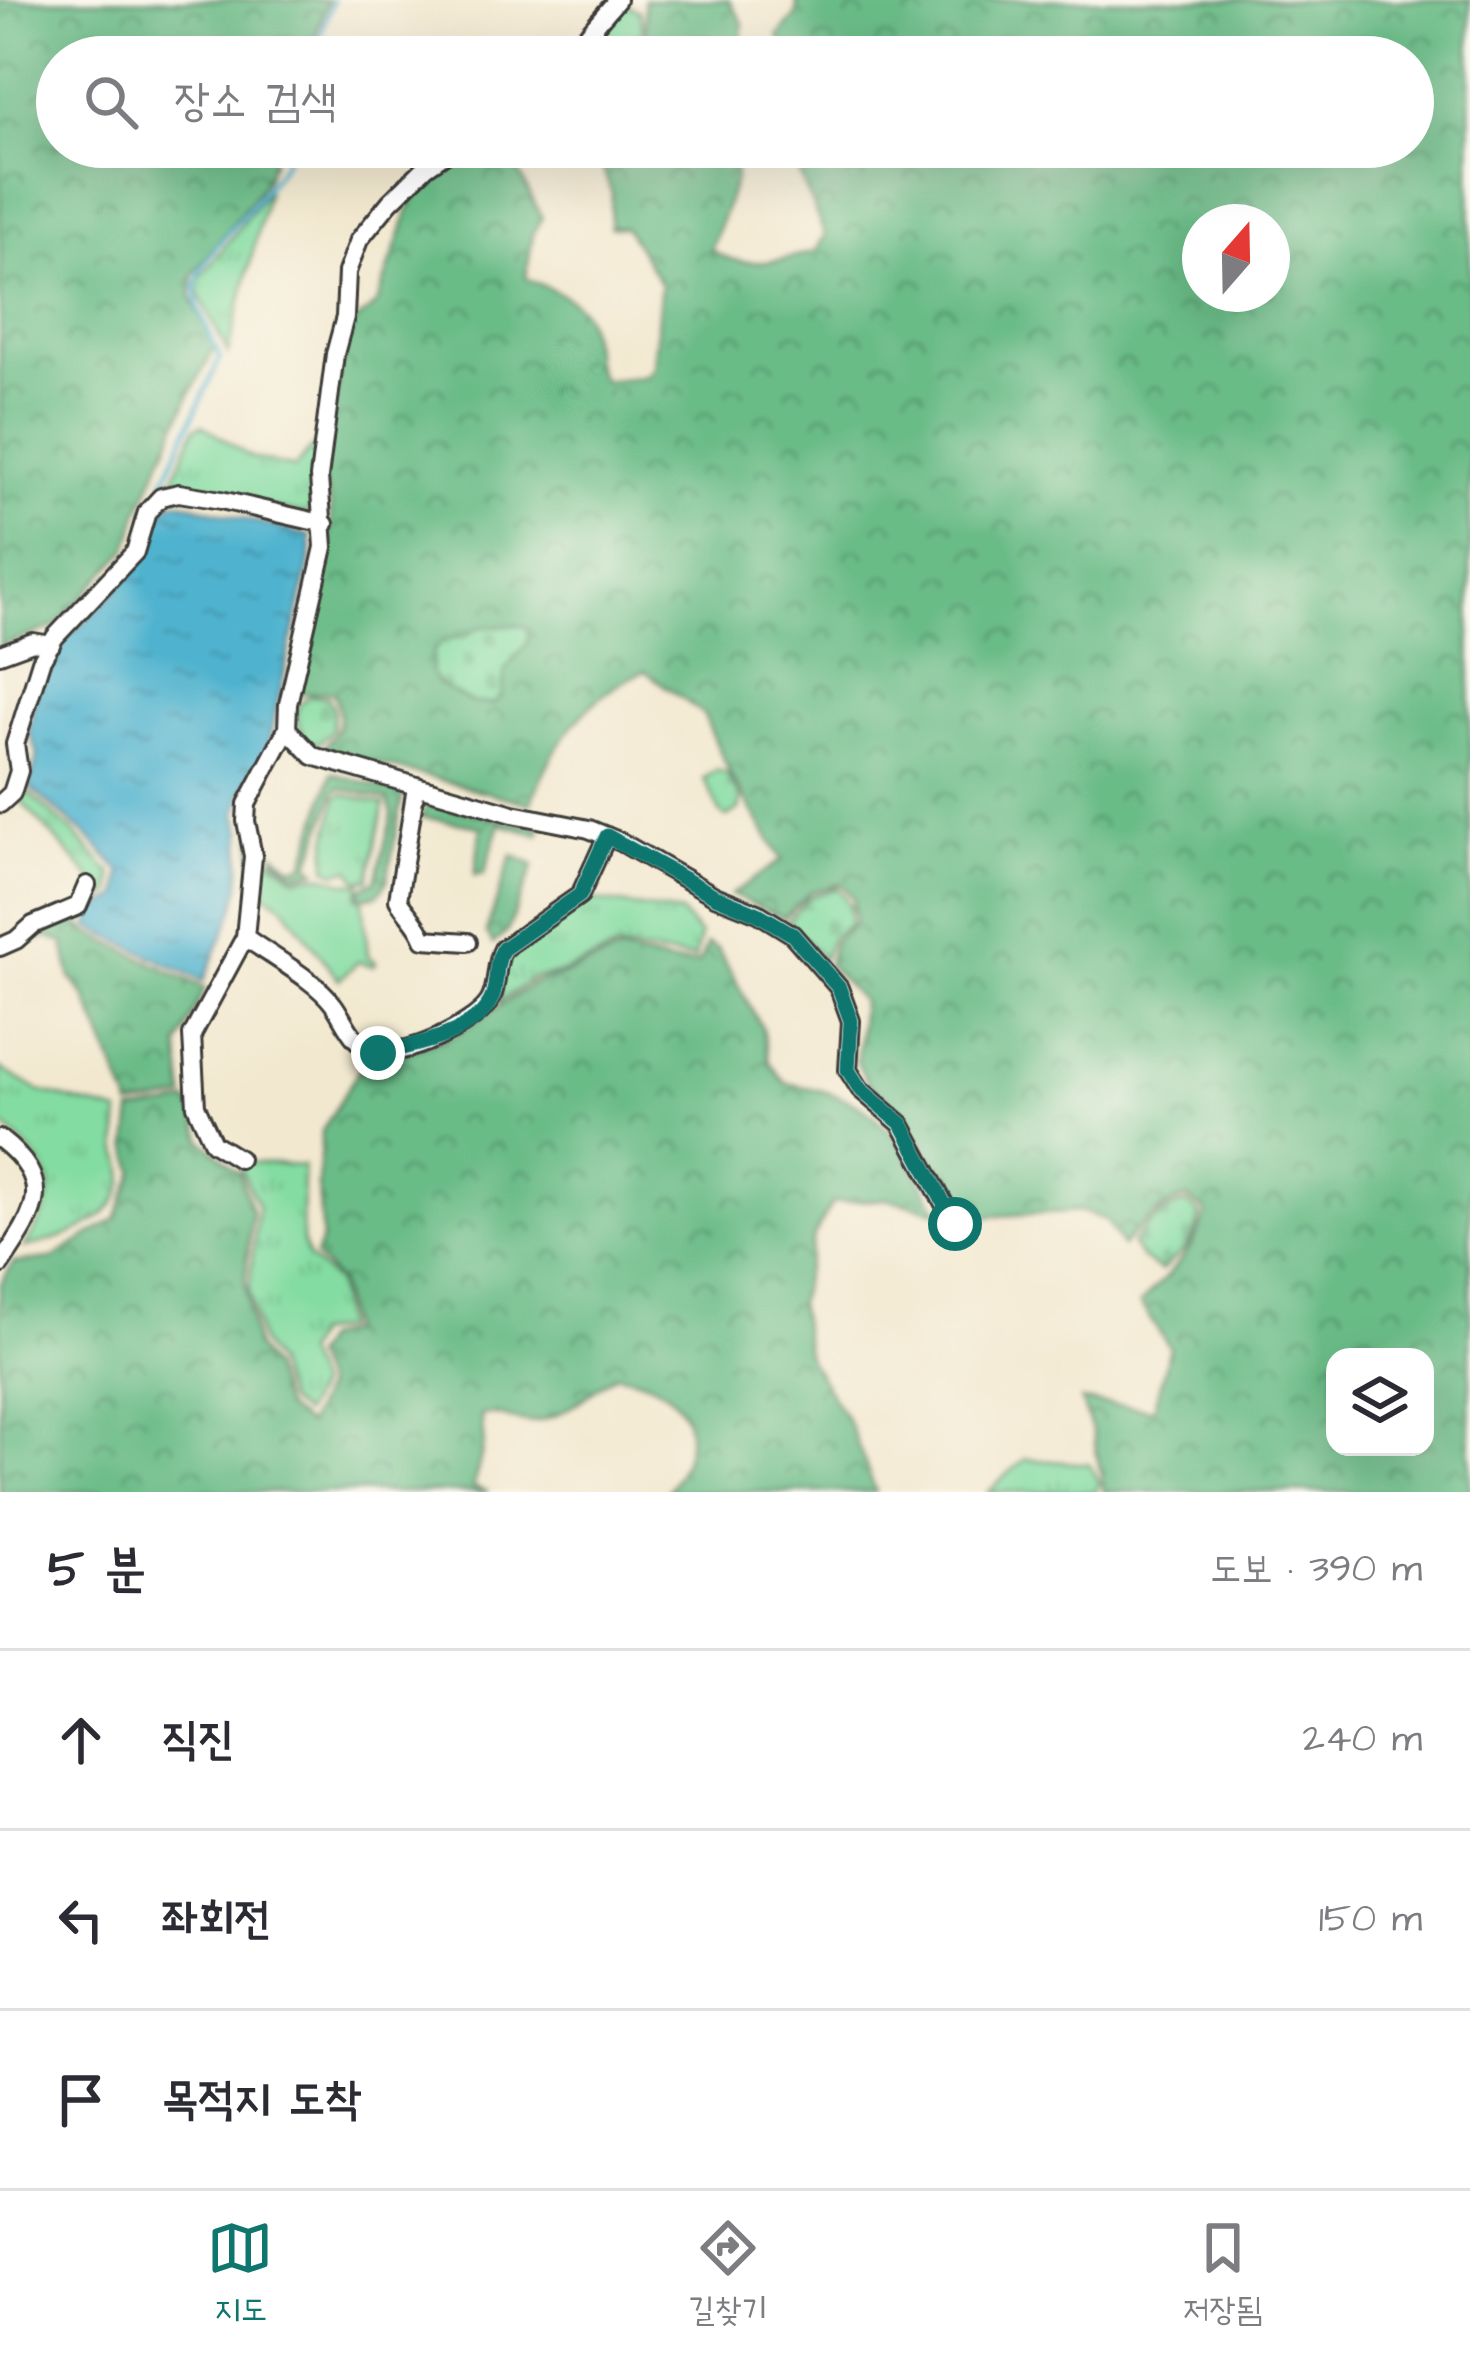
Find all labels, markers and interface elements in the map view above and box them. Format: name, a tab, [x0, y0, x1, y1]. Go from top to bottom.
search box	[36, 36, 1434, 168]
icon: search	[78, 69, 144, 135]
text: 장소 검색	[174, 71, 337, 133]
north arrow	[1182, 204, 1290, 312]
route end	[351, 1026, 405, 1080]
route start	[928, 1197, 982, 1251]
map controls	[1326, 1348, 1434, 1456]
button: layers	[1326, 1348, 1434, 1456]
text: 5 분	[48, 1535, 146, 1606]
text: 도보 · 390 m	[1210, 1543, 1422, 1597]
icon: ahead	[48, 1707, 114, 1773]
text: 직진	[162, 1709, 234, 1771]
text: 240 m	[1303, 1713, 1422, 1767]
icon: left	[48, 1887, 114, 1953]
text: 좌회전	[162, 1889, 271, 1951]
text: 150 m	[1319, 1893, 1422, 1947]
icon: arrive	[48, 2067, 114, 2133]
text: 목적지 도착	[162, 2069, 361, 2131]
tab: 지도	[207, 2215, 273, 2333]
tab: 길찾기	[688, 2215, 768, 2333]
tab: 저장됨	[1183, 2215, 1263, 2333]

